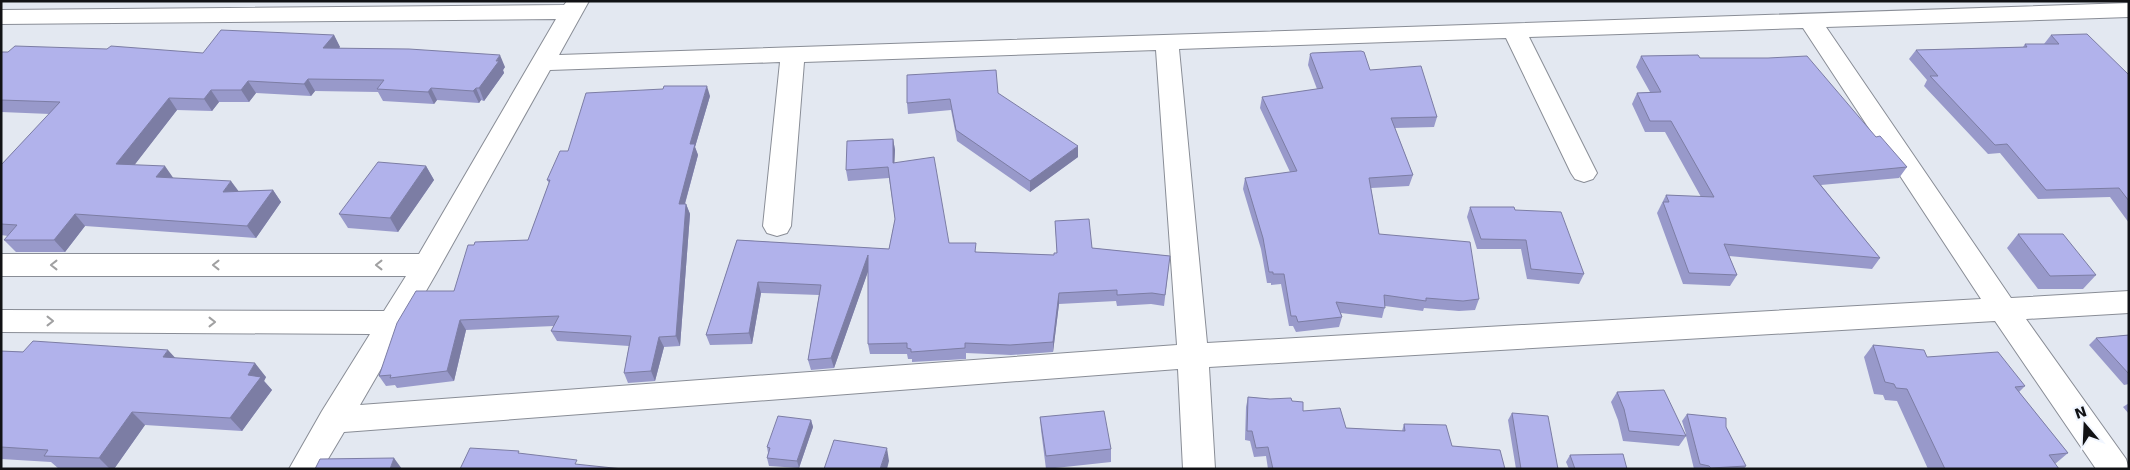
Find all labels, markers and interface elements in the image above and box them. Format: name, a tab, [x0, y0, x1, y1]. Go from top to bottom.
one-way arrow	[49, 260, 57, 270]
one-way arrow	[212, 260, 220, 270]
one-way arrow	[374, 260, 382, 270]
one-way arrow	[46, 316, 54, 326]
one-way arrow	[209, 317, 217, 327]
north arrow	[2060, 400, 2110, 450]
text: N	[2073, 403, 2089, 422]

